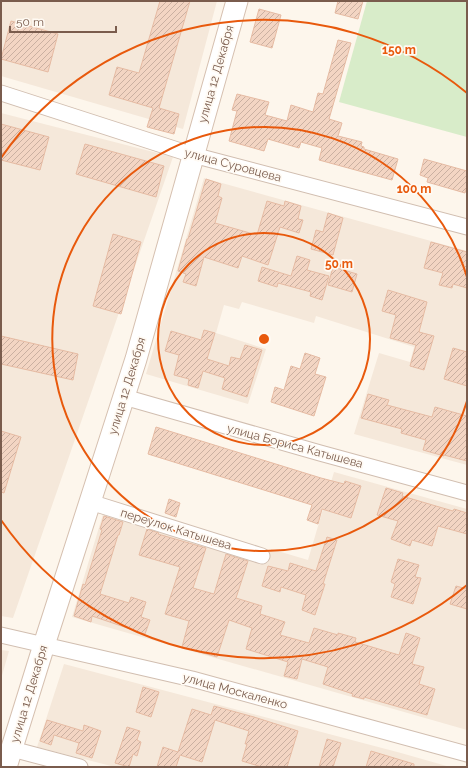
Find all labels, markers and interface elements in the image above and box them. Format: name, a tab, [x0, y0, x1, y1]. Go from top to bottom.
scale bar	[10, 8, 116, 34]
text: 50 m	[16, 15, 44, 29]
street label: улица 12 Декабря	[195, 23, 237, 125]
text: 150 m	[382, 43, 416, 57]
street label: улица Суровцева	[183, 145, 283, 185]
text: 100 m	[397, 182, 431, 196]
text: 50 m	[325, 257, 353, 271]
centre of rings	[257, 332, 271, 346]
street label: улица 12 Декабря	[106, 336, 148, 436]
street label: улица Бориса Катышева	[225, 421, 365, 471]
street label: переулок Катышева	[119, 505, 233, 553]
street label: улица 12 Декабря	[8, 644, 50, 744]
street label: улица Москаленко	[181, 670, 289, 712]

